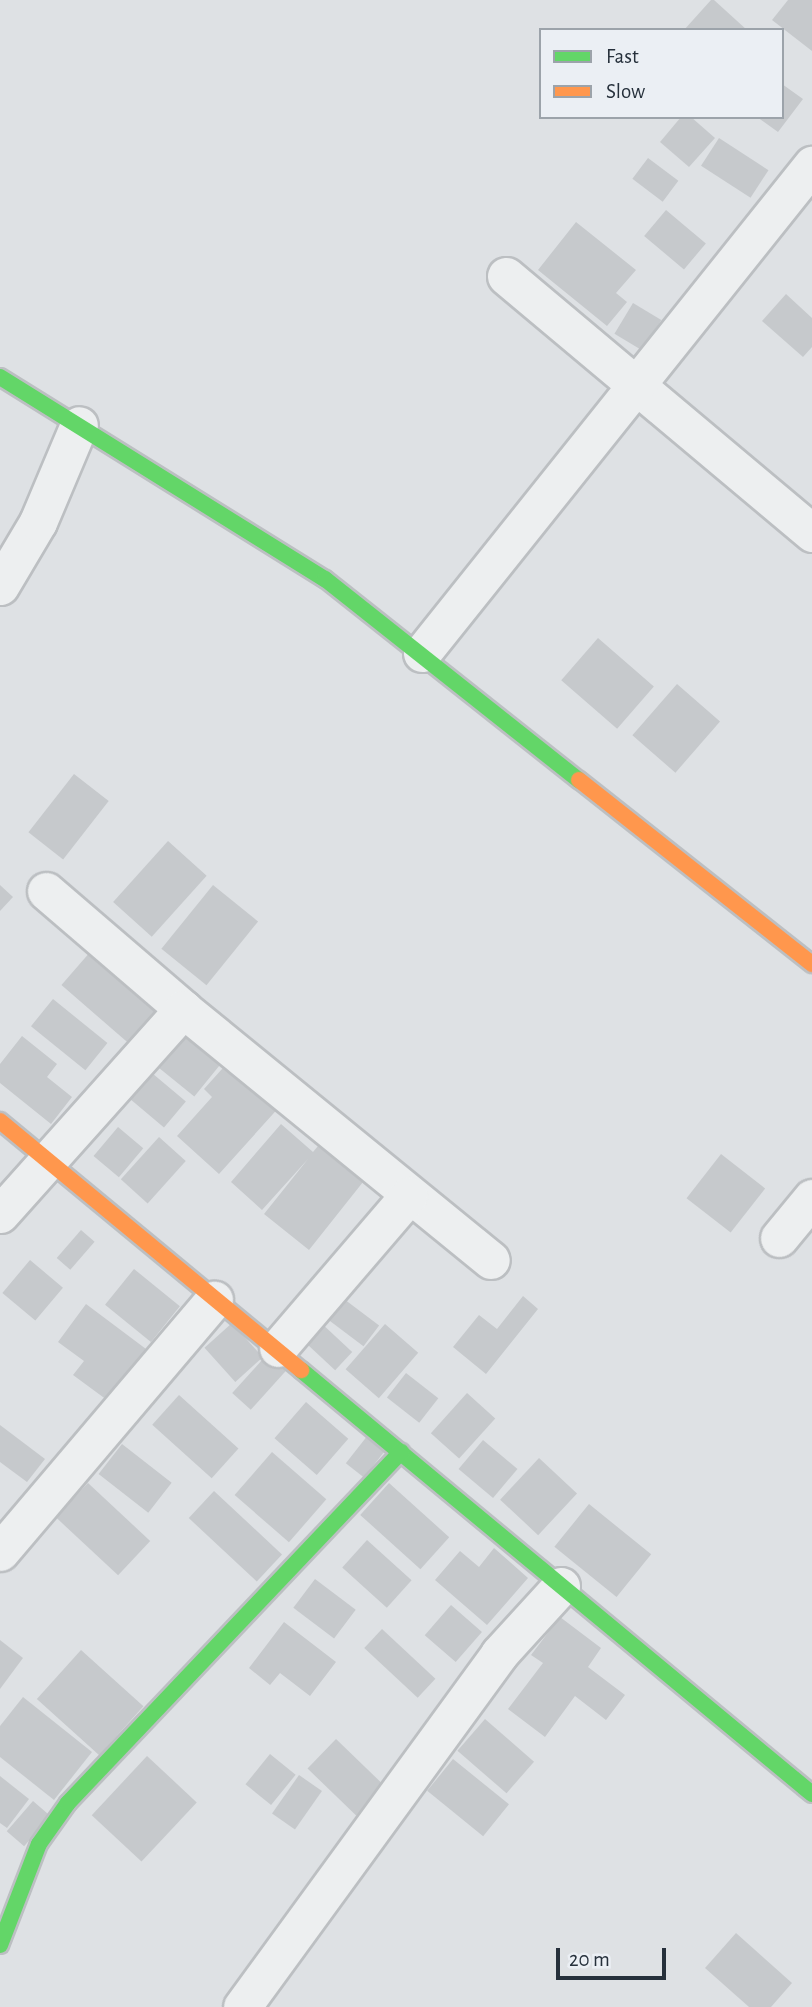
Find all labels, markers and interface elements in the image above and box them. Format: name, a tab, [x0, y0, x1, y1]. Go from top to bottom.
legend	[539, 28, 784, 119]
text: Fast	[606, 46, 639, 67]
text: Slow	[606, 81, 645, 102]
scale bar	[560, 1934, 670, 1978]
text: 20 m	[569, 1949, 610, 1970]

